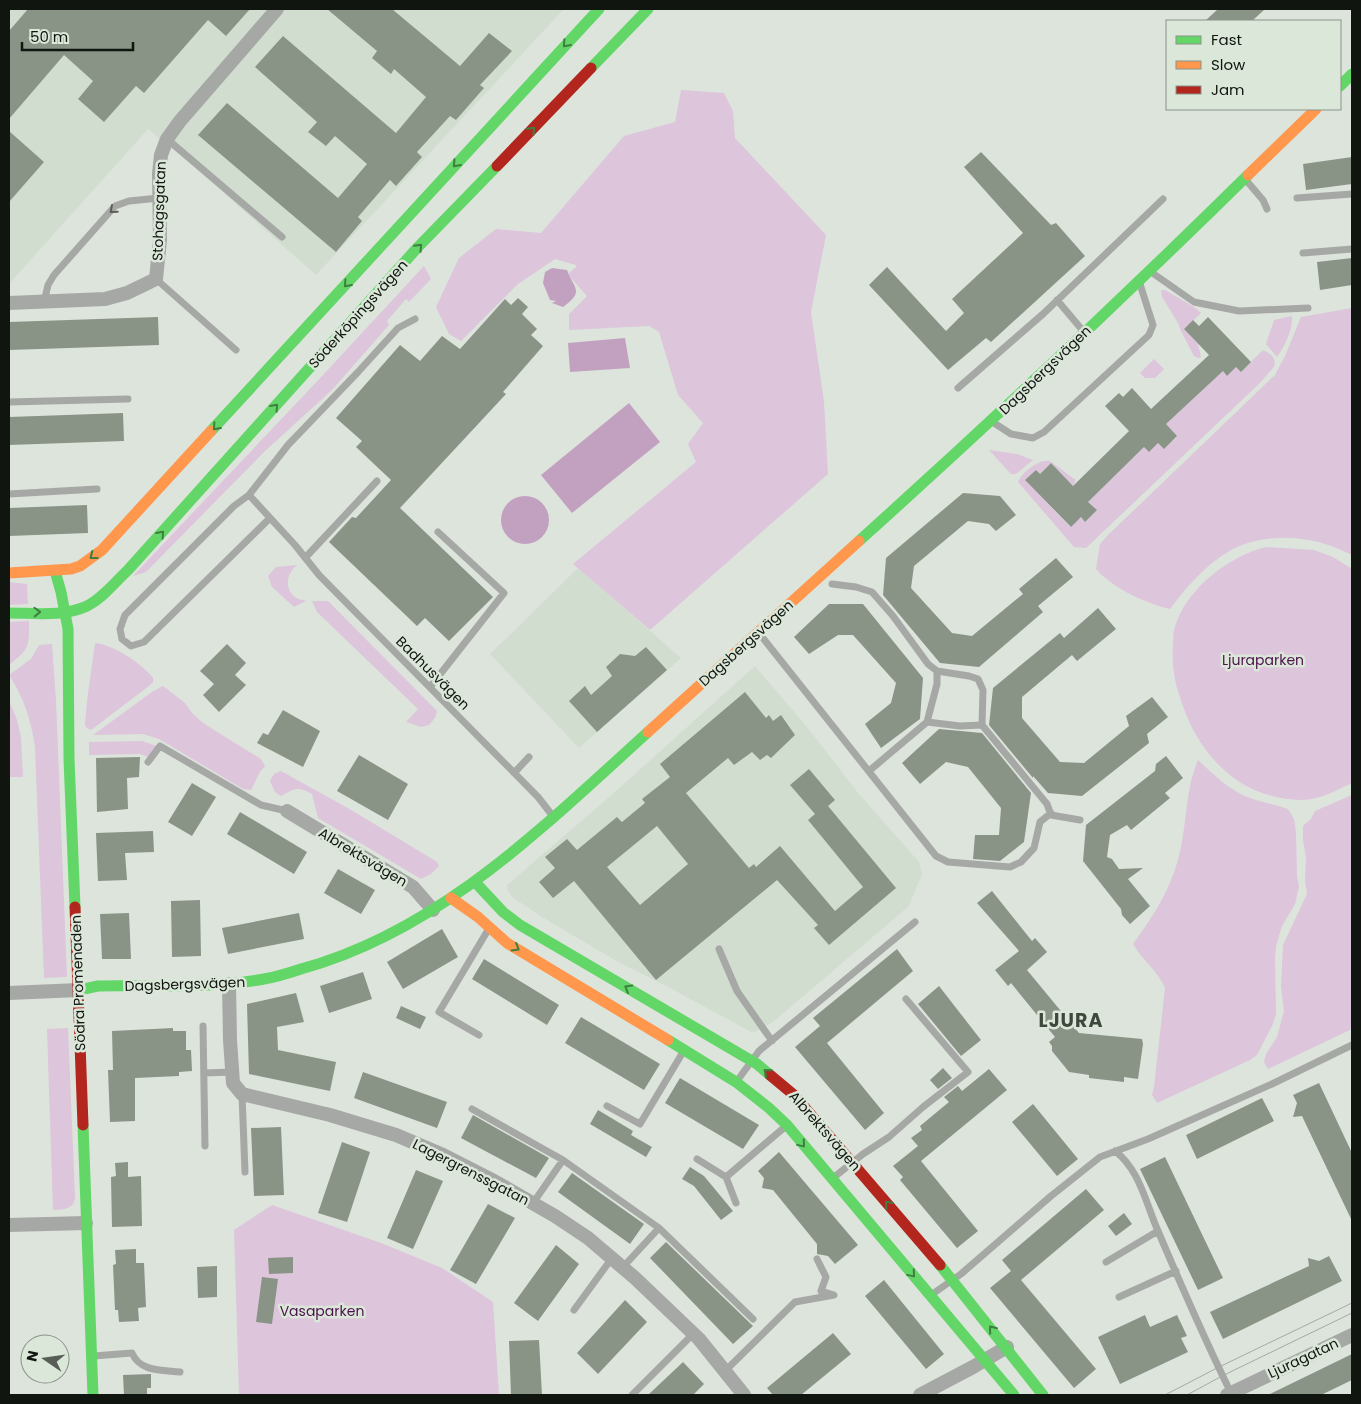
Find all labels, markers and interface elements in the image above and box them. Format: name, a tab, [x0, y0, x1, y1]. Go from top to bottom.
scale bar	[22, 20, 134, 52]
legend	[1166, 20, 1341, 110]
text: 50 m	[30, 26, 68, 47]
text: Fast	[1211, 29, 1242, 50]
one-way arrow	[563, 39, 572, 48]
text: Slow	[1211, 54, 1246, 75]
text: Jam	[1211, 79, 1245, 100]
one-way arrow	[526, 126, 535, 135]
one-way arrow	[453, 158, 462, 167]
street label: Stohagsgatan	[147, 161, 171, 261]
one-way arrow	[110, 204, 119, 213]
one-way arrow	[413, 243, 422, 252]
street label: Söderköpingsvägen	[304, 255, 412, 373]
one-way arrow	[343, 278, 352, 287]
street label: Dagsbergsvägen	[995, 321, 1095, 419]
one-way arrow	[270, 403, 279, 412]
one-way arrow	[213, 421, 222, 430]
one-way arrow	[155, 531, 164, 540]
one-way arrow	[90, 551, 99, 559]
street label: Dagsbergsvägen	[694, 595, 798, 691]
one-way arrow	[33, 607, 41, 618]
street label: Badhusvägen	[392, 632, 474, 714]
park label: Ljuraparken	[1222, 650, 1304, 670]
street label: Albrektsvägen	[315, 823, 411, 891]
street label: Södra Promenaden	[66, 915, 90, 1051]
one-way arrow	[510, 941, 519, 951]
street label: Dagsbergsvägen	[124, 972, 246, 996]
one-way arrow	[624, 984, 633, 994]
district label: LJURA	[1039, 1007, 1103, 1034]
one-way arrow	[763, 1068, 772, 1077]
street label: Albrektsvägen	[785, 1087, 865, 1175]
street label: Lagergrenssgatan	[409, 1134, 533, 1210]
one-way arrow	[797, 1138, 806, 1147]
one-way arrow	[885, 1200, 894, 1209]
one-way arrow	[906, 1268, 915, 1277]
park label: Vasaparken	[280, 1301, 364, 1321]
one-way arrow	[989, 1325, 998, 1334]
street label: Ljuragatan	[1265, 1333, 1341, 1383]
north arrow	[20, 1334, 70, 1384]
text: N	[21, 1349, 43, 1363]

